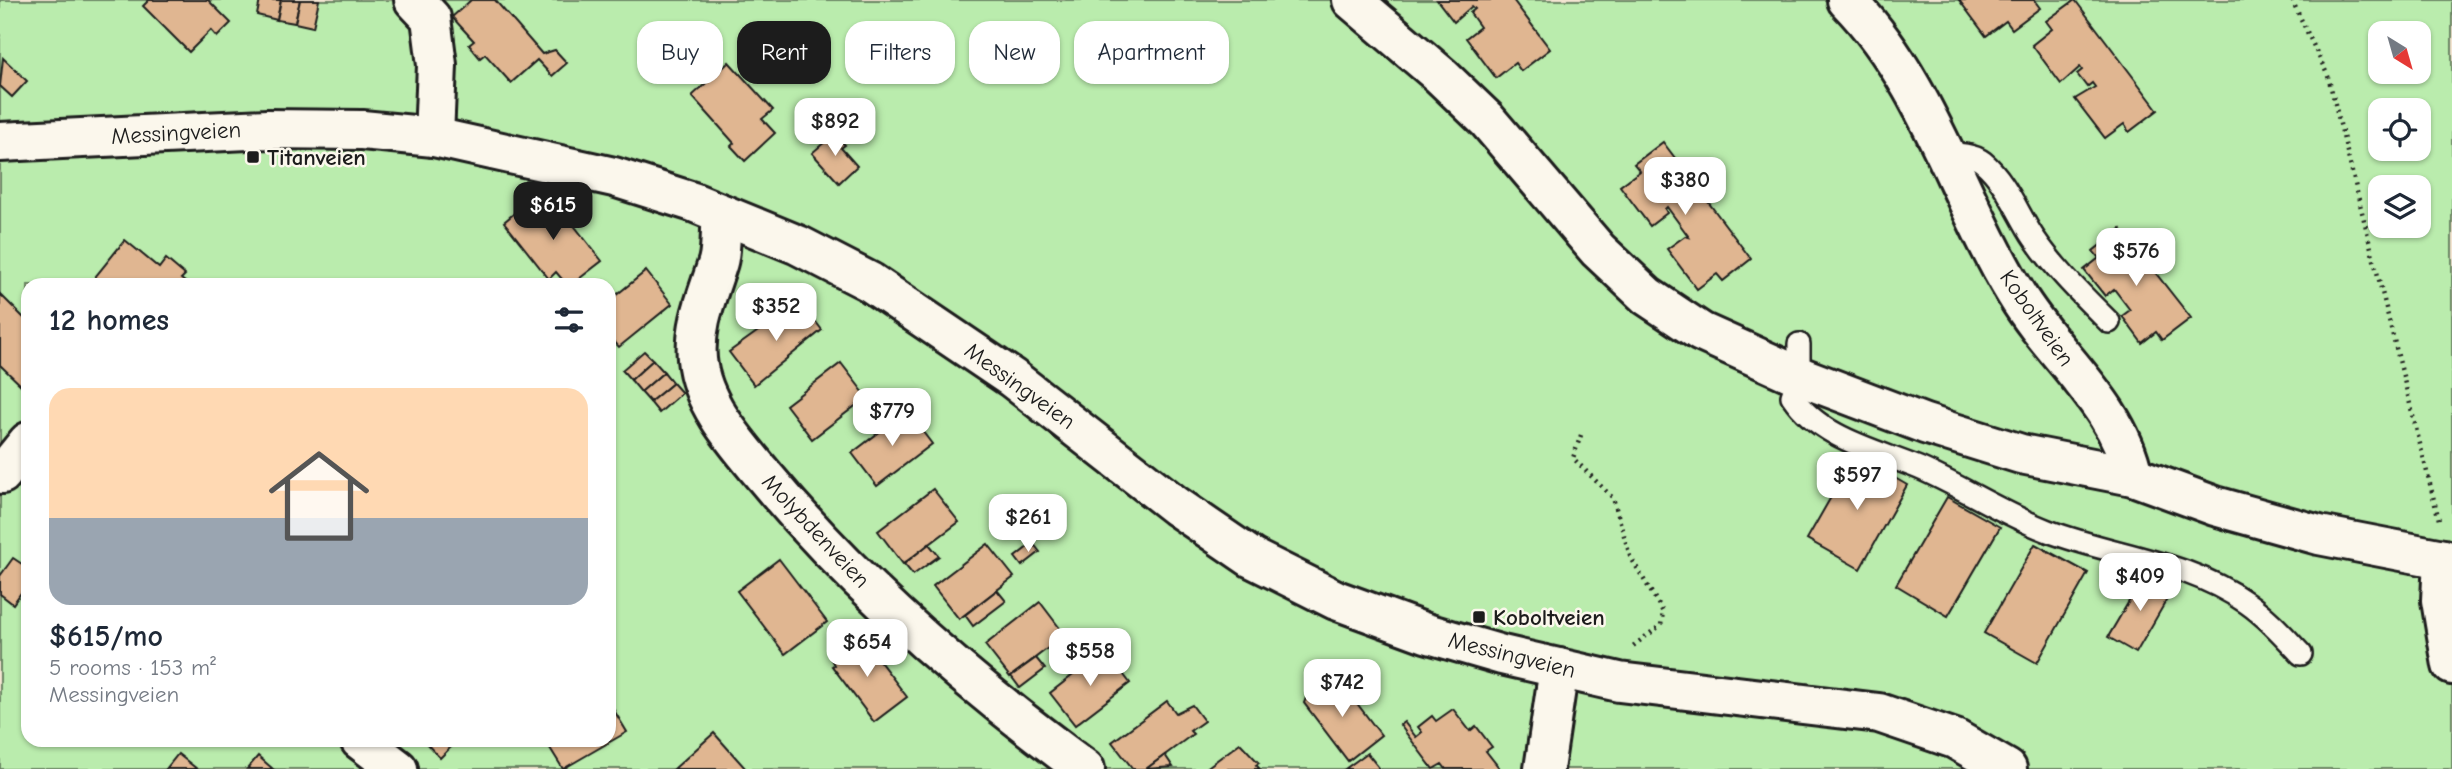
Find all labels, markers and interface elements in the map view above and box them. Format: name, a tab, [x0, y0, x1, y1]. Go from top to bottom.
chip: Buy	[637, 21, 723, 84]
chip: Rent	[737, 21, 831, 84]
chip: Filters	[845, 21, 955, 84]
chip: New	[969, 21, 1060, 84]
chip: Apartment	[1074, 21, 1229, 84]
north arrow	[2368, 21, 2431, 84]
map controls	[2368, 21, 2431, 238]
button: locate	[2368, 98, 2431, 161]
pin: $892	[794, 99, 876, 158]
text: $892	[810, 107, 860, 134]
street label: Messingveien	[110, 116, 242, 150]
place label: Titanveien	[267, 144, 366, 171]
marker: Titanveien	[245, 149, 261, 165]
pin: $380	[1644, 158, 1726, 217]
text: $380	[1660, 166, 1710, 193]
button: layers	[2368, 175, 2431, 238]
pin: $615	[512, 182, 594, 242]
text: $615	[529, 191, 577, 218]
pin: $576	[2095, 229, 2177, 288]
text: $576	[2112, 237, 2160, 264]
street label: Koboltveien	[1994, 265, 2080, 371]
pin: $352	[735, 284, 817, 343]
text: $352	[752, 292, 800, 319]
icon: filters	[550, 301, 588, 339]
text: 12 homes	[49, 303, 169, 338]
street label: Messingveien	[959, 337, 1081, 435]
pin: $779	[851, 388, 933, 448]
text: $779	[869, 397, 915, 424]
icon: home	[256, 433, 382, 559]
pin: $597	[1816, 452, 1898, 512]
text: $597	[1833, 461, 1881, 488]
street label: Molybdenveien	[756, 469, 876, 593]
pin: $261	[987, 494, 1069, 554]
text: $261	[1005, 503, 1051, 530]
pin: $409	[2099, 554, 2181, 613]
text: $409	[2115, 562, 2165, 589]
place label: Koboltveien	[1493, 604, 1605, 631]
marker: Koboltveien	[1471, 609, 1487, 625]
text: $615/mo	[49, 619, 163, 654]
pin: $654	[826, 620, 908, 679]
street label: Messingveien	[1446, 626, 1578, 684]
text: $654	[843, 628, 891, 655]
pin: $558	[1049, 628, 1131, 688]
text: $558	[1065, 637, 1115, 664]
text: 5 rooms · 153 m²	[49, 654, 216, 681]
pin: $742	[1301, 660, 1383, 719]
text: $742	[1320, 668, 1364, 695]
text: Messingveien	[49, 681, 179, 708]

